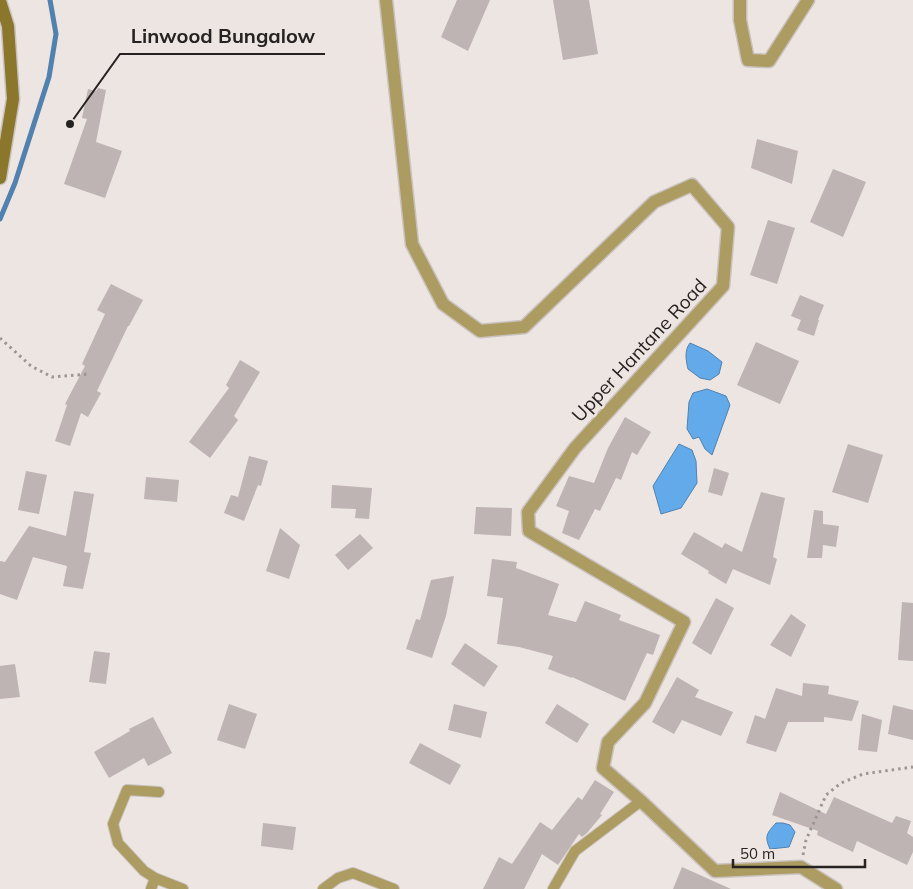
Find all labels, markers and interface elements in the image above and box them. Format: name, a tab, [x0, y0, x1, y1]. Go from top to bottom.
callout: Linwood Bungalow	[120, 19, 325, 54]
text: Linwood Bungalow	[131, 23, 316, 48]
street label: Upper Hantane Road	[566, 273, 712, 427]
scale bar	[733, 836, 866, 868]
text: 50 m	[740, 844, 775, 863]

